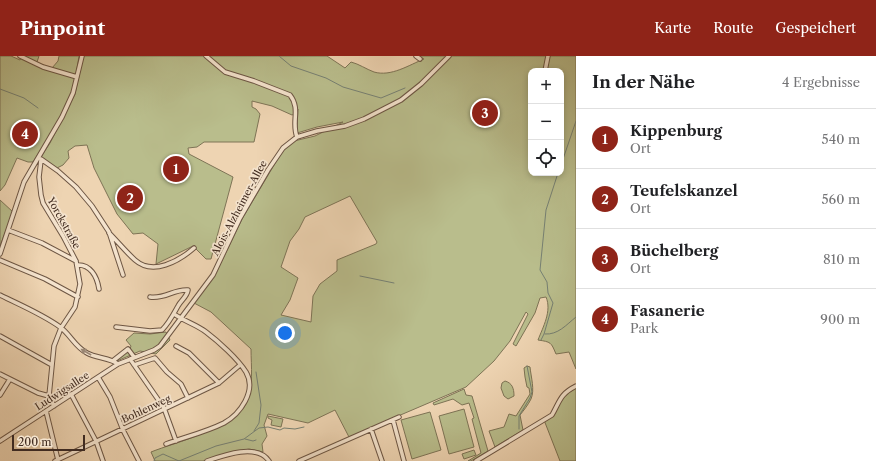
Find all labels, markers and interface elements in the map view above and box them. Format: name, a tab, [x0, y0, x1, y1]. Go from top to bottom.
text: Pinpoint	[20, 17, 105, 40]
text: Karte	[654, 19, 691, 37]
text: Route	[713, 19, 753, 37]
text: Gespeichert	[775, 19, 856, 37]
map controls	[528, 68, 564, 176]
button: +	[528, 68, 564, 104]
text: In der Nähe	[592, 72, 695, 92]
text: 4 Ergebnisse	[782, 74, 860, 90]
pin: 3	[472, 98, 498, 128]
button: −	[528, 104, 564, 140]
pin: 4	[12, 119, 38, 149]
text: Kippenburg	[630, 121, 722, 140]
text: 1	[602, 131, 608, 147]
text: 540 m	[822, 131, 860, 147]
button: locate	[528, 140, 564, 176]
text: Ort	[630, 140, 651, 156]
pin: 1	[163, 154, 189, 184]
street label: Alois-Alzheimer-Allee	[208, 158, 270, 259]
text: Teufelskanzel	[630, 181, 738, 200]
pin: 2	[117, 183, 143, 213]
text: 2	[601, 191, 609, 207]
text: 560 m	[822, 191, 860, 207]
street label: Yorckstraße	[44, 194, 84, 251]
text: Ort	[630, 200, 651, 216]
text: Büchelberg	[630, 241, 719, 260]
text: 3	[601, 251, 609, 267]
text: 810 m	[823, 251, 860, 267]
text: Ort	[630, 260, 651, 276]
text: Fasanerie	[630, 301, 705, 320]
text: 4	[601, 311, 609, 327]
text: 900 m	[820, 311, 860, 327]
text: Park	[630, 320, 658, 336]
your location	[275, 323, 295, 343]
one-way arrow	[80, 348, 92, 355]
street label: Ludwigsallee	[32, 368, 92, 413]
street label: Bohlenweg	[119, 392, 173, 426]
scale bar	[12, 433, 85, 452]
text: 200 m	[18, 435, 51, 449]

